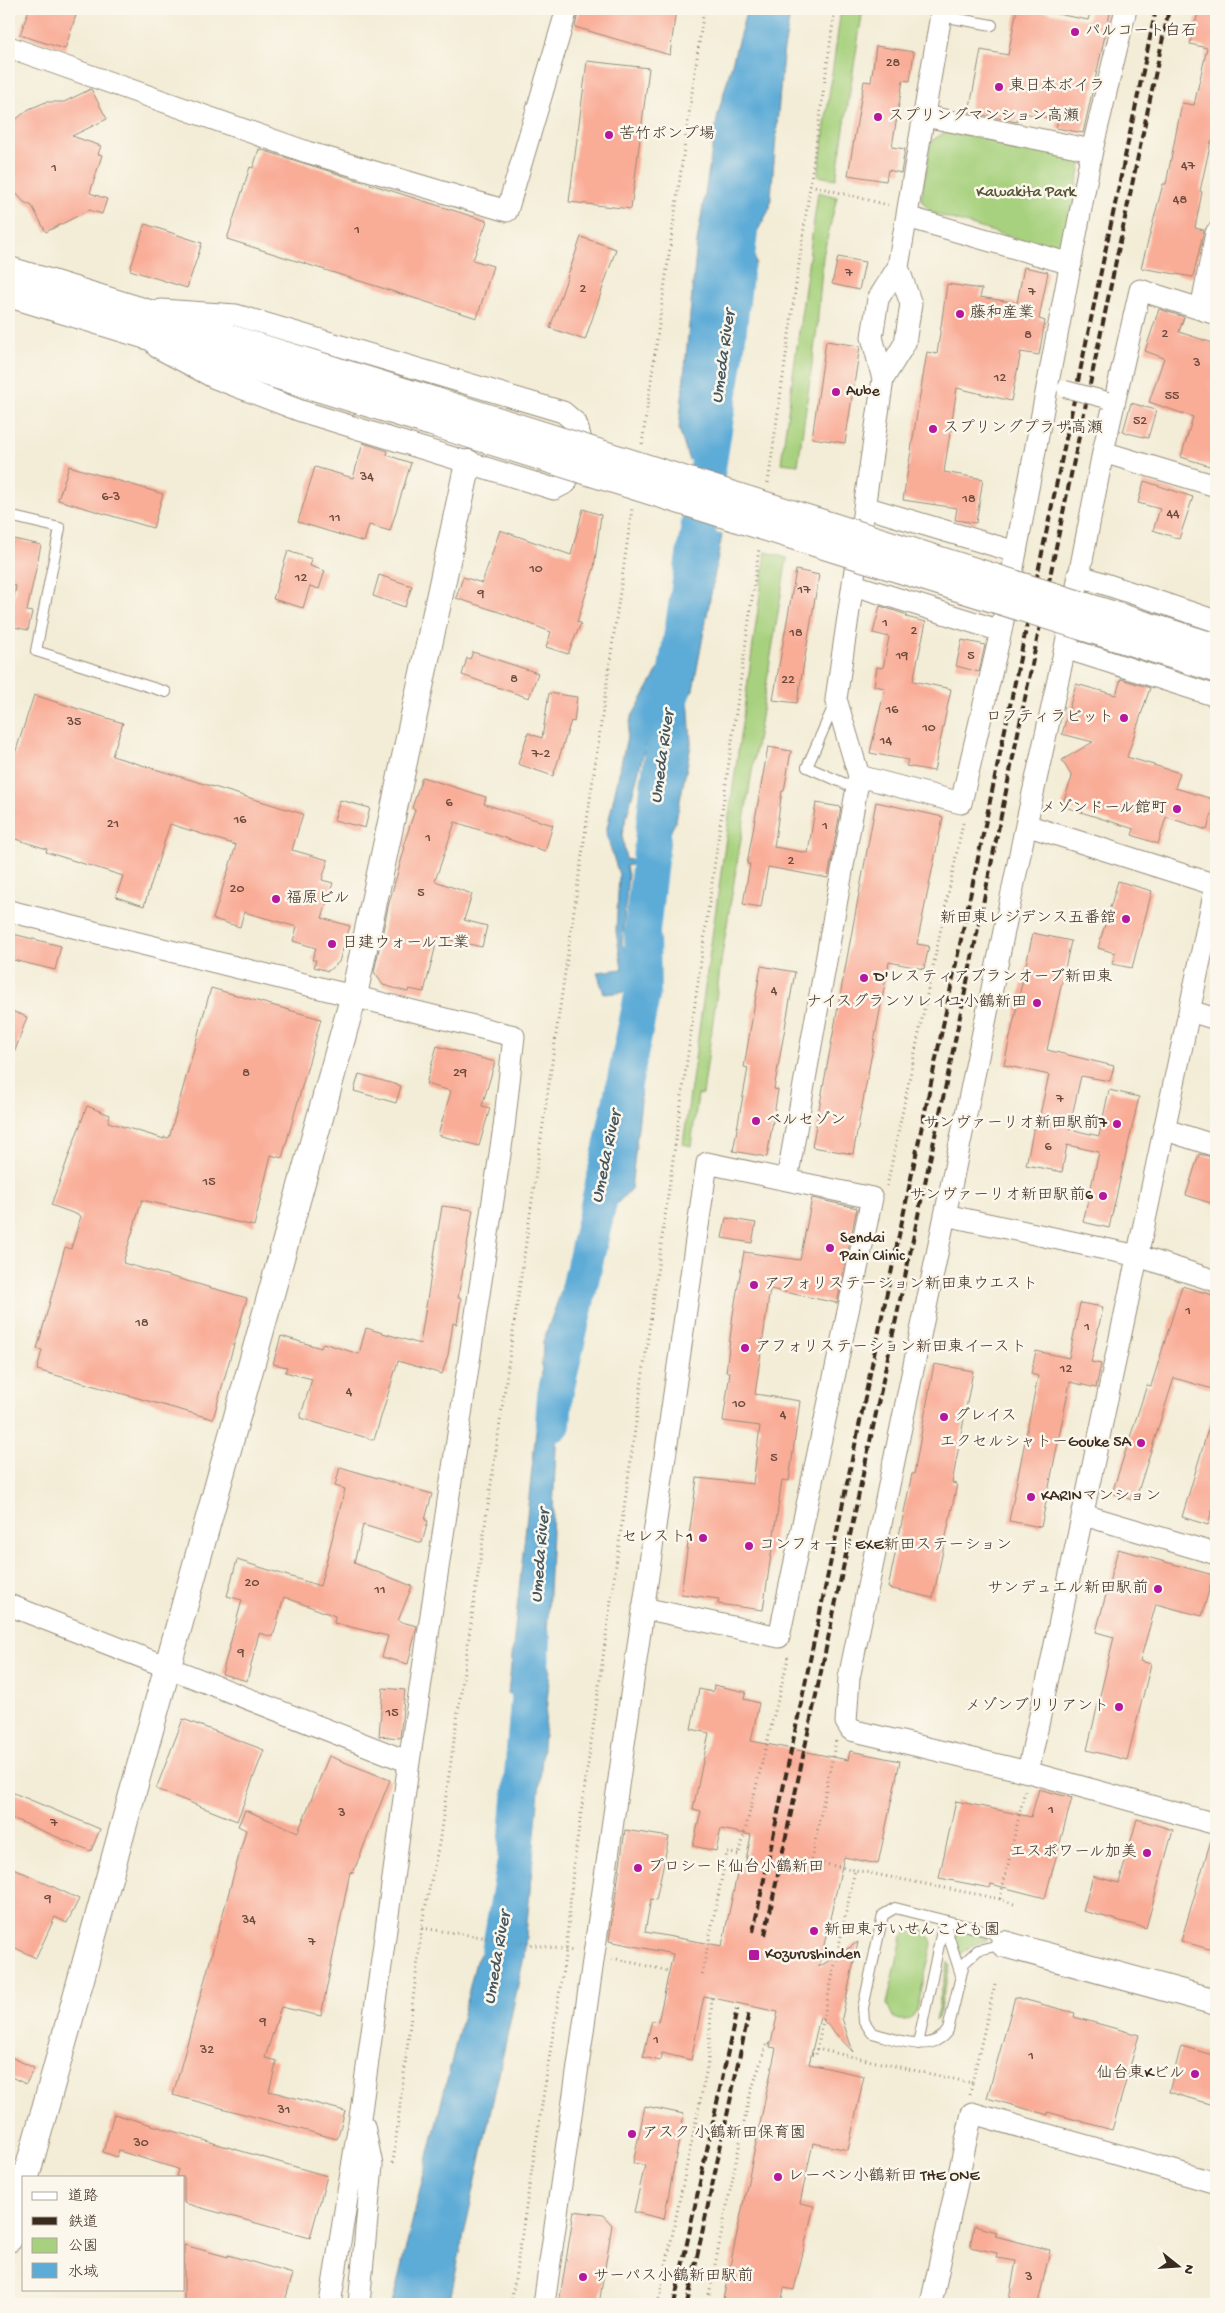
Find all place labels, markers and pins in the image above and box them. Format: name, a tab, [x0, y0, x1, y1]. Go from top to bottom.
place label: パルコート白石	[1085, 22, 1197, 42]
marker: パルコート白石	[1069, 26, 1081, 38]
place label: 東日本ボイラ	[1009, 76, 1105, 97]
marker: 東日本ボイラ	[993, 81, 1005, 93]
place label: スプリングマンション高瀬	[888, 107, 1079, 127]
marker: スプリングマンション高瀬	[872, 111, 884, 123]
place label: 苦竹ポンプ場	[619, 125, 715, 145]
marker: 苦竹ポンプ場	[603, 129, 615, 141]
place label: 藤和産業	[970, 304, 1034, 324]
marker: 藤和産業	[954, 308, 966, 320]
place label: Aube	[846, 383, 880, 402]
marker: Aube	[830, 386, 842, 398]
place label: スプリングプラザ高瀬	[943, 419, 1103, 439]
marker: スプリングプラザ高瀬	[927, 423, 939, 435]
place label: ロフティラビット	[986, 709, 1114, 728]
marker: ロフティラビット	[1118, 712, 1130, 724]
place label: メゾンドール館町	[1040, 798, 1167, 819]
marker: メゾンドール館町	[1171, 803, 1183, 815]
place label: 福原ビル	[286, 889, 350, 909]
marker: 福原ビル	[270, 893, 282, 905]
place label: 新田東レジデンス五番舘	[940, 908, 1116, 929]
marker: 新田東レジデンス五番舘	[1120, 913, 1132, 925]
place label: 日建ウォール工業	[342, 934, 469, 954]
marker: 日建ウォール工業	[326, 938, 338, 950]
place label: D'レスティアブランオーブ新田東	[873, 967, 1113, 988]
marker: D'レスティアブランオーブ新田東	[858, 972, 870, 984]
place label: ナイスグランソレイユ小鶴新田	[806, 992, 1027, 1013]
marker: ナイスグランソレイユ小鶴新田	[1031, 997, 1043, 1009]
place label: ベルセゾン	[766, 1110, 846, 1131]
place label: サンヴァーリオ新田駅前7	[923, 1114, 1108, 1134]
marker: ベルセゾン	[750, 1115, 762, 1127]
marker: サンヴァーリオ新田駅前7	[1111, 1118, 1123, 1130]
place label: サンヴァーリオ新田駅前6	[909, 1186, 1094, 1206]
marker: サンヴァーリオ新田駅前6	[1097, 1190, 1109, 1202]
place label: Sendai Pain Clinic	[839, 1230, 905, 1267]
marker: Sendai Pain Clinic	[824, 1242, 836, 1254]
place label: アフォリステーション新田東ウエスト	[764, 1274, 1038, 1295]
marker: アフォリステーション新田東ウエスト	[748, 1279, 760, 1291]
place label: アフォリステーション新田東イースト	[755, 1337, 1027, 1358]
marker: アフォリステーション新田東イースト	[739, 1342, 751, 1354]
place label: グレイス	[954, 1407, 1017, 1427]
marker: グレイス	[938, 1411, 950, 1423]
place label: エクセルシャトーGouke 5A	[939, 1434, 1133, 1453]
marker: エクセルシャトーGouke 5A	[1135, 1437, 1147, 1449]
place label: KARINマンション	[1041, 1488, 1161, 1507]
marker: KARINマンション	[1025, 1491, 1037, 1503]
place label: セレスト1	[621, 1529, 693, 1548]
marker: セレスト1	[697, 1532, 709, 1544]
place label: コンフォートEXE新田ステーション	[759, 1536, 1012, 1556]
marker: コンフォートEXE新田ステーション	[743, 1540, 755, 1552]
place label: サンデュエル新田駅前	[987, 1579, 1148, 1599]
marker: サンデュエル新田駅前	[1152, 1583, 1164, 1595]
place label: メゾンブリリアント	[965, 1696, 1109, 1717]
marker: メゾンブリリアント	[1113, 1701, 1125, 1713]
place label: エスポワール加美	[1010, 1843, 1137, 1863]
marker: エスポワール加美	[1141, 1847, 1153, 1859]
place label: プロシード仙台小鶴新田	[648, 1857, 824, 1878]
marker: プロシード仙台小鶴新田	[632, 1862, 644, 1874]
place label: 新田東すいせんこども園	[824, 1920, 1000, 1941]
marker: 新田東すいせんこども園	[808, 1925, 820, 1937]
place label: Kozurushinden	[765, 1946, 861, 1965]
marker: Kozurushinden	[747, 1948, 761, 1962]
place label: 仙台東Kビル	[1097, 2063, 1185, 2084]
marker: 仙台東Kビル	[1189, 2068, 1201, 2080]
place label: アスク 小鶴新田保育園	[642, 2123, 806, 2144]
marker: アスク 小鶴新田保育園	[626, 2128, 638, 2140]
place label: レーベン小鶴新田 THE ONE	[788, 2166, 981, 2187]
marker: レーベン小鶴新田 THE ONE	[772, 2171, 784, 2183]
place label: サーパス小鶴新田駅前	[593, 2266, 753, 2287]
marker: サーパス小鶴新田駅前	[577, 2271, 589, 2283]

